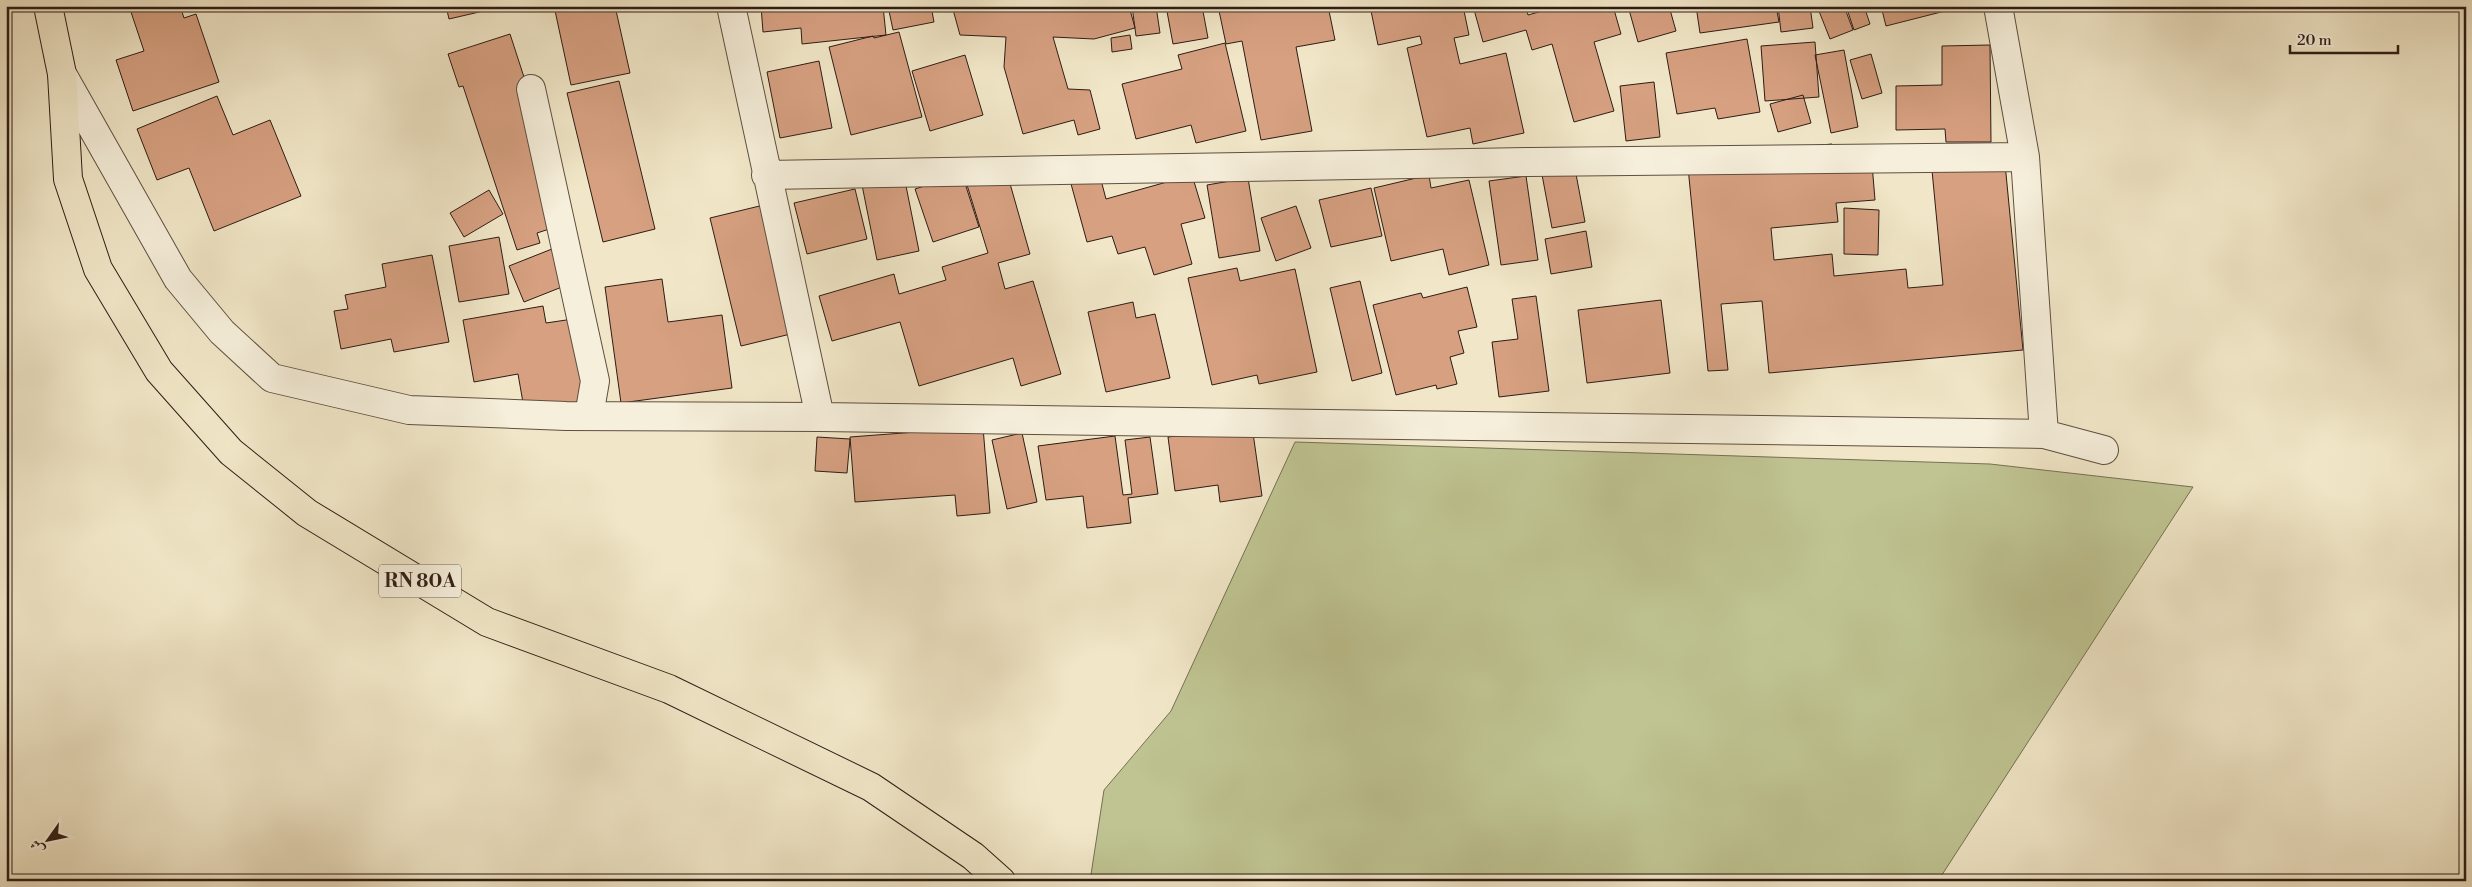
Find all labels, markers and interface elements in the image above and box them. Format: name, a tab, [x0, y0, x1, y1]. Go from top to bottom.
scale bar	[2290, 22, 2397, 54]
text: 20 m	[2297, 31, 2332, 50]
road number: RN 80A	[379, 564, 461, 598]
north arrow	[22, 814, 72, 864]
text: ش	[27, 836, 49, 857]

